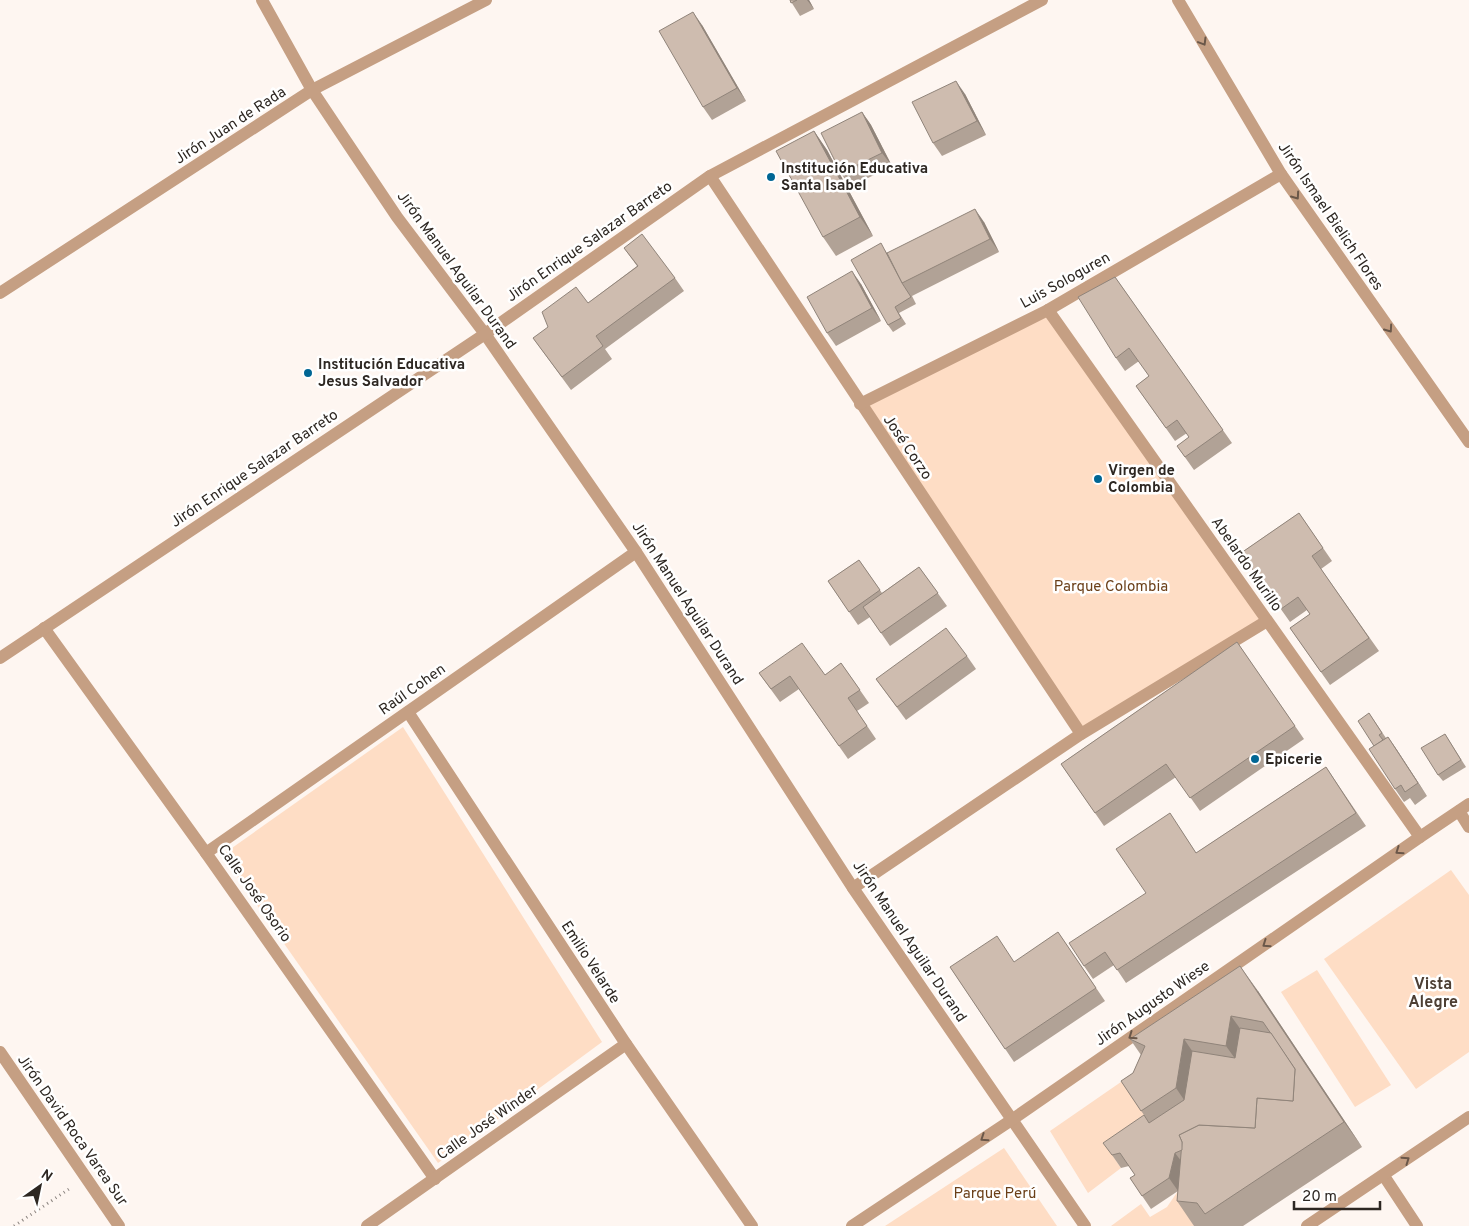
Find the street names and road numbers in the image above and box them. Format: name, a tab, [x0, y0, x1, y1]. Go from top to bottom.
street label: Jirón Juan de Rada	[172, 83, 290, 169]
street label: Jirón Ismael Bielich Flores	[1273, 139, 1387, 295]
street label: Jirón Enrique Salazar Barreto	[503, 178, 676, 307]
street label: Jirón Manuel Aguilar Durand	[392, 188, 520, 354]
street label: Luis Sologuren	[1017, 249, 1114, 314]
street label: Jirón Enrique Salazar Barreto	[167, 406, 342, 533]
street label: José Corzo	[878, 412, 935, 484]
street label: Abelardo Murillo	[1206, 514, 1285, 616]
street label: Jirón Manuel Aguilar Durand	[627, 519, 747, 689]
street label: Raúl Cohen	[376, 660, 450, 720]
street label: Calle José Osorio	[213, 841, 295, 947]
street label: Jirón Manuel Aguilar Durand	[848, 857, 970, 1026]
street label: Emilio Velarde	[556, 918, 624, 1008]
street label: Jirón Augusto Wiese	[1092, 957, 1214, 1051]
street label: Jirón David Roca Varea Sur	[12, 1051, 131, 1210]
street label: Calle José Winder	[434, 1081, 542, 1165]

